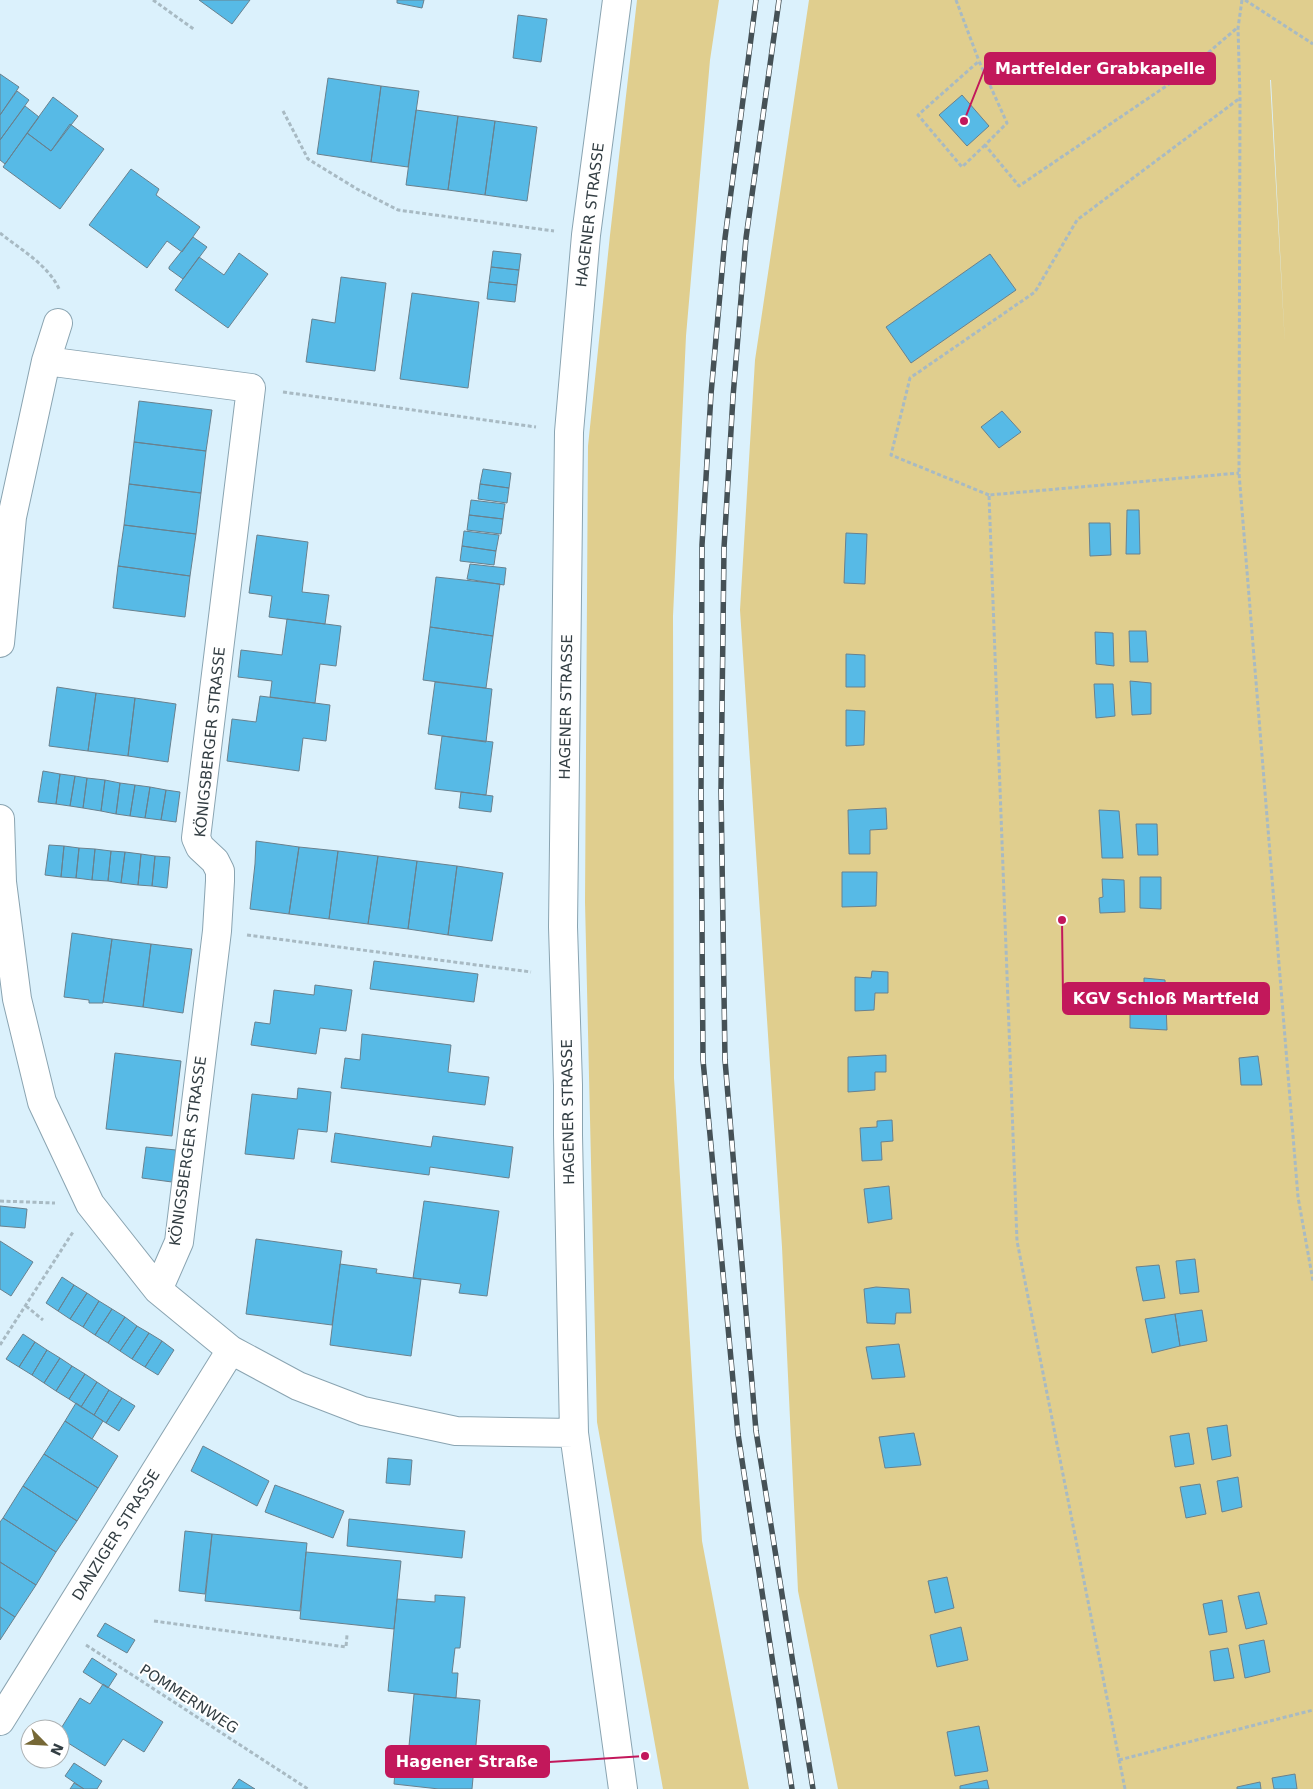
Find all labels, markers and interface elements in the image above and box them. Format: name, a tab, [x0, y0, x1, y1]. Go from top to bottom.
callout: Martfelder Grabkapelle	[985, 53, 1215, 84]
text: Martfelder Grabkapelle	[995, 59, 1205, 78]
street label: HAGENER STRASSE	[572, 142, 608, 288]
street label: HAGENER STRASSE	[556, 634, 576, 780]
street label: KÖNIGSBERGER STRASSE	[190, 646, 229, 838]
callout: KGV Schloß Martfeld	[1063, 983, 1269, 1014]
text: KGV Schloß Martfeld	[1073, 989, 1259, 1008]
street label: HAGENER STRASSE	[558, 1039, 578, 1185]
street label: KÖNIGSBERGER STRASSE	[165, 1055, 210, 1247]
street label: DANZIGER STRASSE	[68, 1466, 164, 1604]
street label: POMMERNWEG	[136, 1660, 242, 1738]
north arrow	[20, 1719, 70, 1769]
text: N	[47, 1741, 67, 1758]
callout: Hagener Straße	[386, 1746, 549, 1777]
text: Hagener Straße	[396, 1752, 538, 1771]

